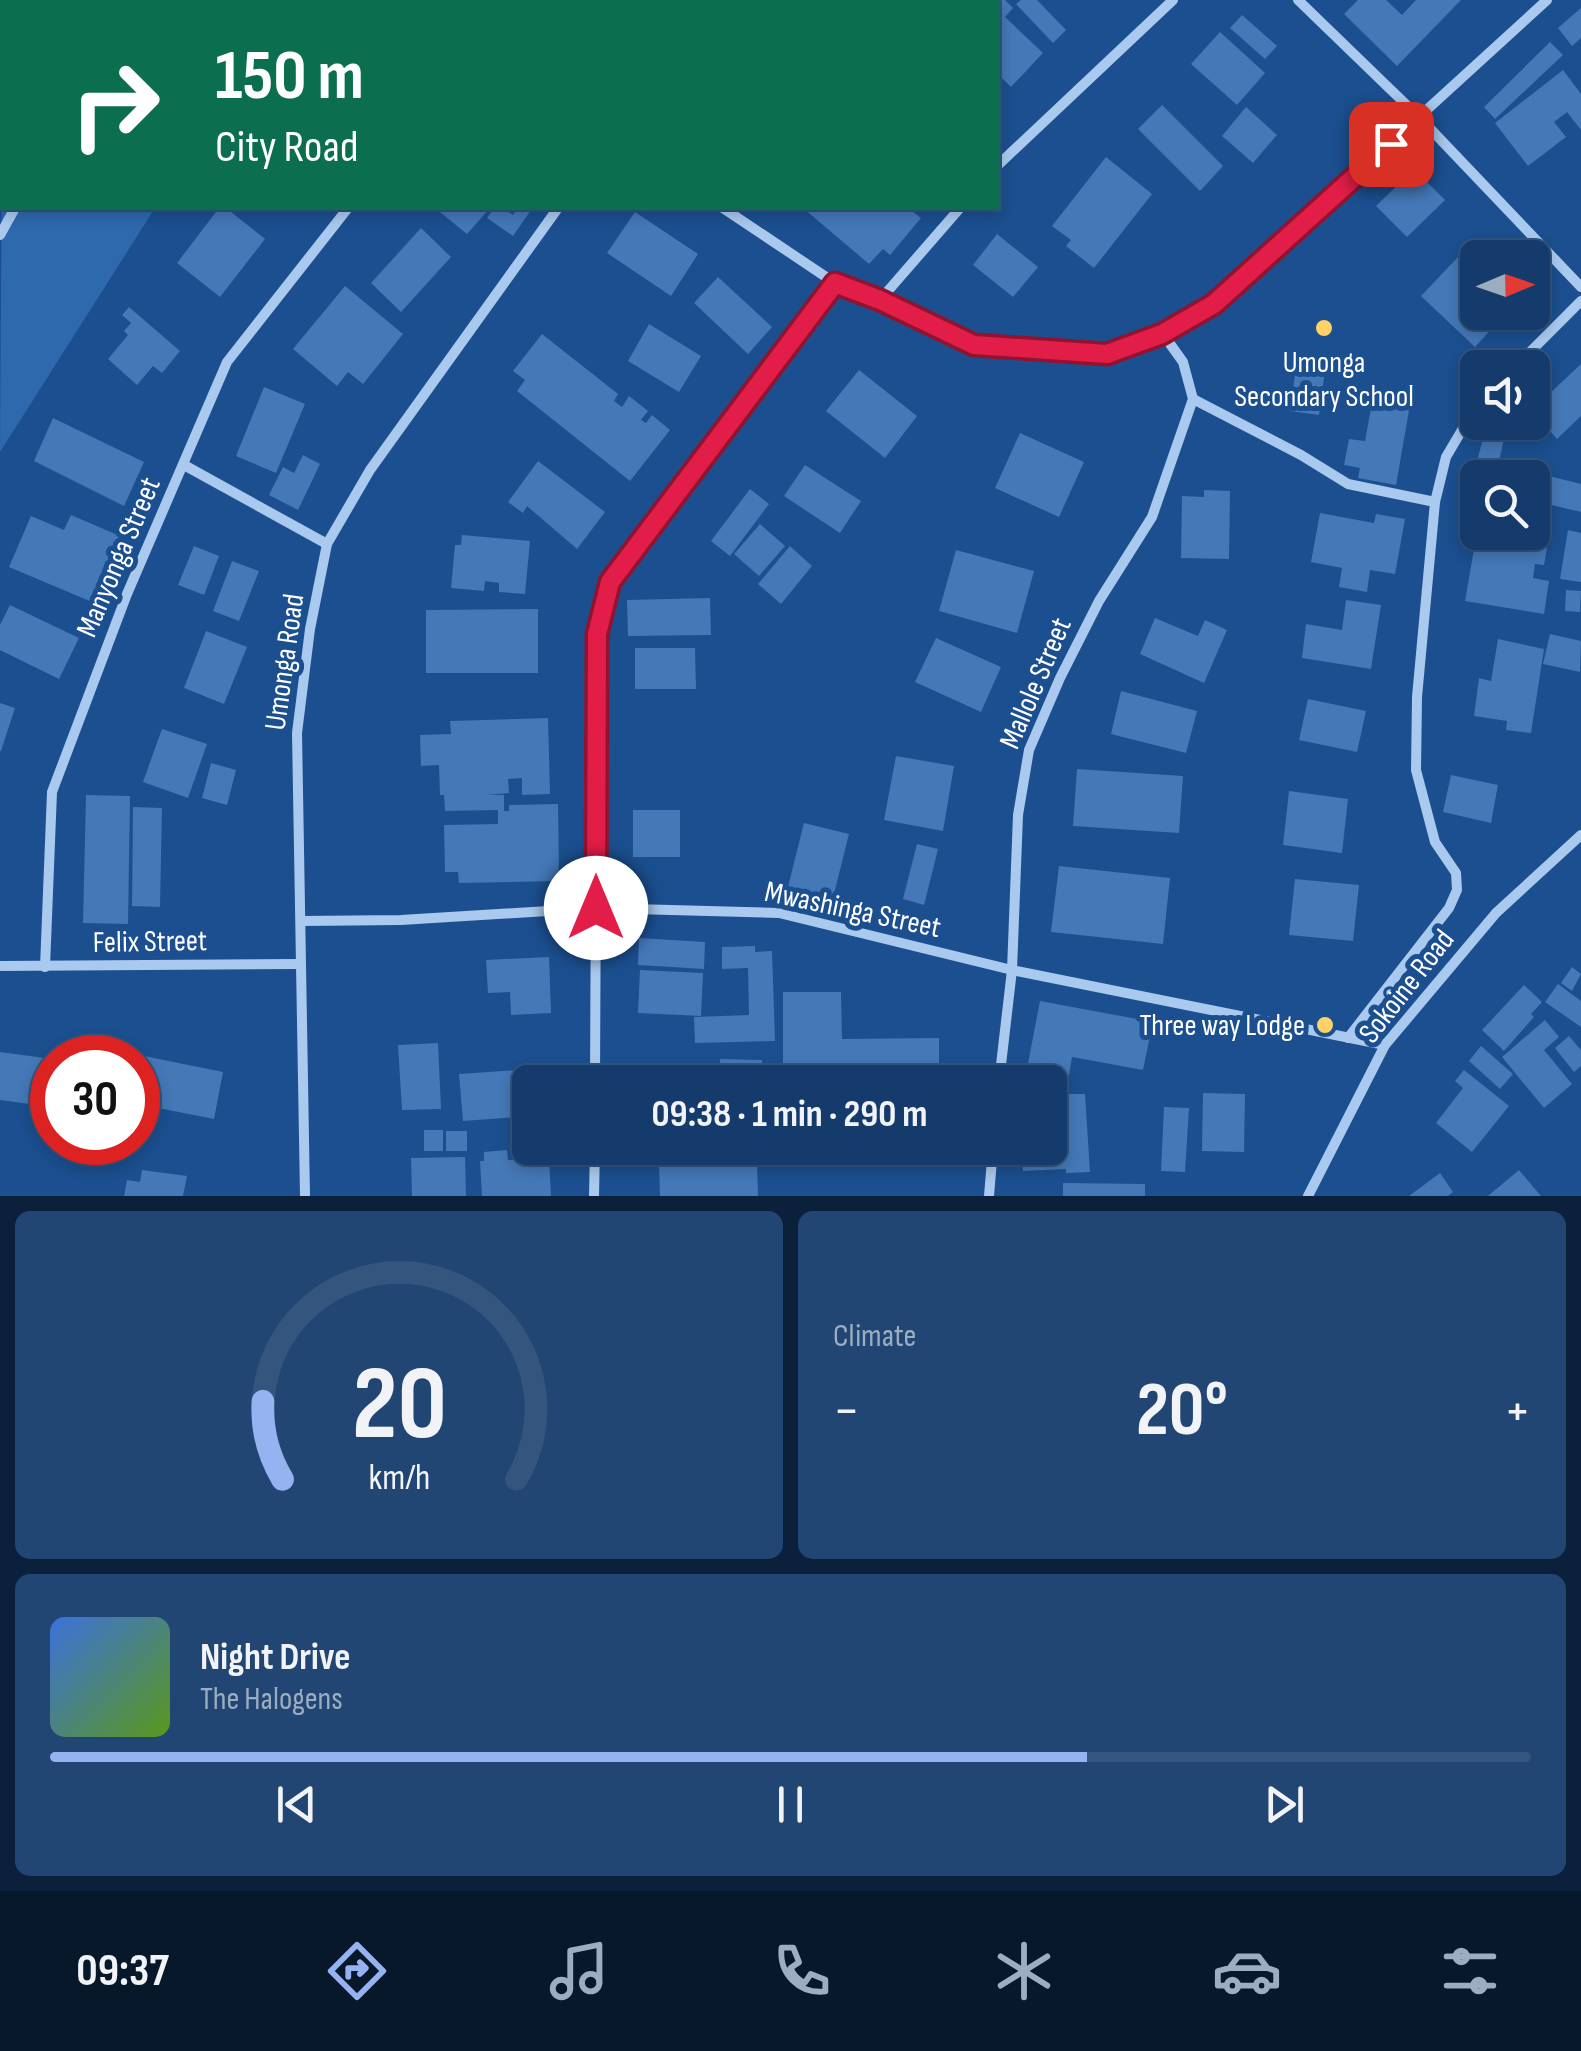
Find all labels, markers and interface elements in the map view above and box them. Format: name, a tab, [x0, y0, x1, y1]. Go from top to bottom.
text: 150 m	[215, 35, 364, 119]
icon: right	[50, 40, 180, 170]
pin	[1349, 102, 1434, 187]
icon: arrive	[1364, 117, 1419, 172]
text: City Road	[215, 120, 359, 175]
north arrow	[1460, 240, 1550, 330]
map controls	[1460, 240, 1550, 550]
marker: Umonga Secondary School	[1313, 317, 1335, 339]
place label: Umonga Secondary School	[1234, 345, 1414, 415]
button: sound	[1460, 350, 1550, 440]
button: search	[1460, 460, 1550, 550]
street label: Manyonga Street	[69, 472, 169, 643]
street label: Umonga Road	[258, 592, 312, 733]
street label: Mallole Street	[992, 613, 1080, 754]
position arrow	[544, 856, 648, 960]
street label: Mwashinga Street	[761, 874, 944, 946]
street label: Felix Street	[93, 923, 207, 961]
street label: Sokoine Road	[1351, 923, 1462, 1050]
place label: Three way Lodge	[1139, 1008, 1305, 1044]
marker: Three way Lodge	[1314, 1014, 1336, 1036]
speed limit sign: 30	[30, 1035, 160, 1165]
text: 09:38 · 1 min · 290 m	[652, 1092, 927, 1137]
text: Climate	[833, 1317, 916, 1356]
text: 20	[351, 1343, 447, 1468]
text: 20°	[1136, 1366, 1228, 1457]
text: −	[833, 1378, 860, 1445]
text: +	[1504, 1378, 1531, 1445]
text: km/h	[368, 1457, 430, 1500]
text: Night Drive	[200, 1635, 351, 1680]
text: The Halogens	[200, 1680, 343, 1719]
icon: previous	[269, 1777, 324, 1832]
icon: pause	[763, 1777, 818, 1832]
icon: next	[1257, 1777, 1312, 1832]
icon: directions	[322, 1936, 392, 2006]
icon: music	[544, 1936, 614, 2006]
icon: phone	[767, 1936, 837, 2006]
icon: climate	[989, 1936, 1059, 2006]
icon: car	[1212, 1936, 1282, 2006]
icon: filters	[1435, 1936, 1505, 2006]
text: 09:37	[76, 1944, 169, 1999]

